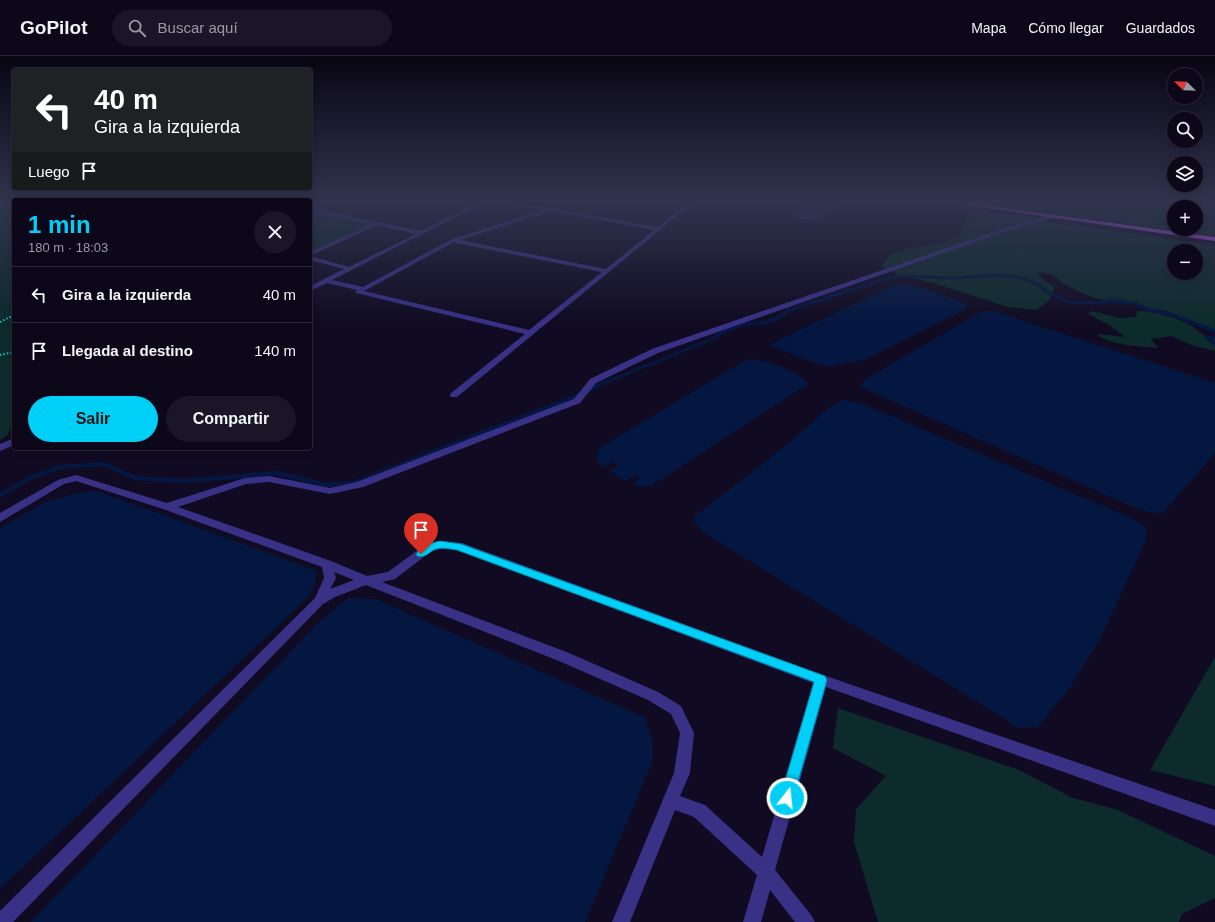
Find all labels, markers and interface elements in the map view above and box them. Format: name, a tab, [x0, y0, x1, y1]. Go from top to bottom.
search box	[112, 10, 392, 46]
text: GoPilot	[20, 17, 88, 38]
icon: search	[126, 17, 148, 39]
text: Buscar aquí	[158, 19, 238, 36]
text: Mapa	[971, 20, 1006, 36]
text: Cómo llegar	[1028, 20, 1104, 36]
text: Guardados	[1126, 20, 1195, 36]
north arrow	[1167, 68, 1203, 104]
map controls	[1167, 68, 1203, 280]
icon: left	[28, 84, 80, 136]
text: 40 m	[94, 84, 158, 115]
button: search	[1167, 112, 1203, 148]
text: Gira a la izquierda	[94, 117, 240, 137]
button: layers	[1167, 156, 1203, 192]
icon: arrive	[78, 160, 100, 182]
text: Luego	[28, 163, 70, 180]
button: +	[1167, 200, 1203, 236]
text: 1 min	[28, 211, 91, 238]
button: close	[254, 211, 296, 253]
text: 180 m · 18:03	[28, 240, 108, 255]
button: −	[1167, 244, 1203, 280]
icon: left	[28, 284, 50, 306]
text: Gira a la izquierda	[62, 286, 191, 303]
text: 40 m	[263, 286, 296, 303]
icon: arrive	[28, 340, 50, 362]
text: Llegada al destino	[62, 342, 193, 359]
text: 140 m	[254, 342, 296, 359]
button: Salir	[28, 396, 158, 442]
button: Compartir	[166, 396, 296, 442]
pin	[404, 513, 438, 554]
icon: arrive	[410, 519, 432, 541]
position arrow	[766, 777, 808, 819]

